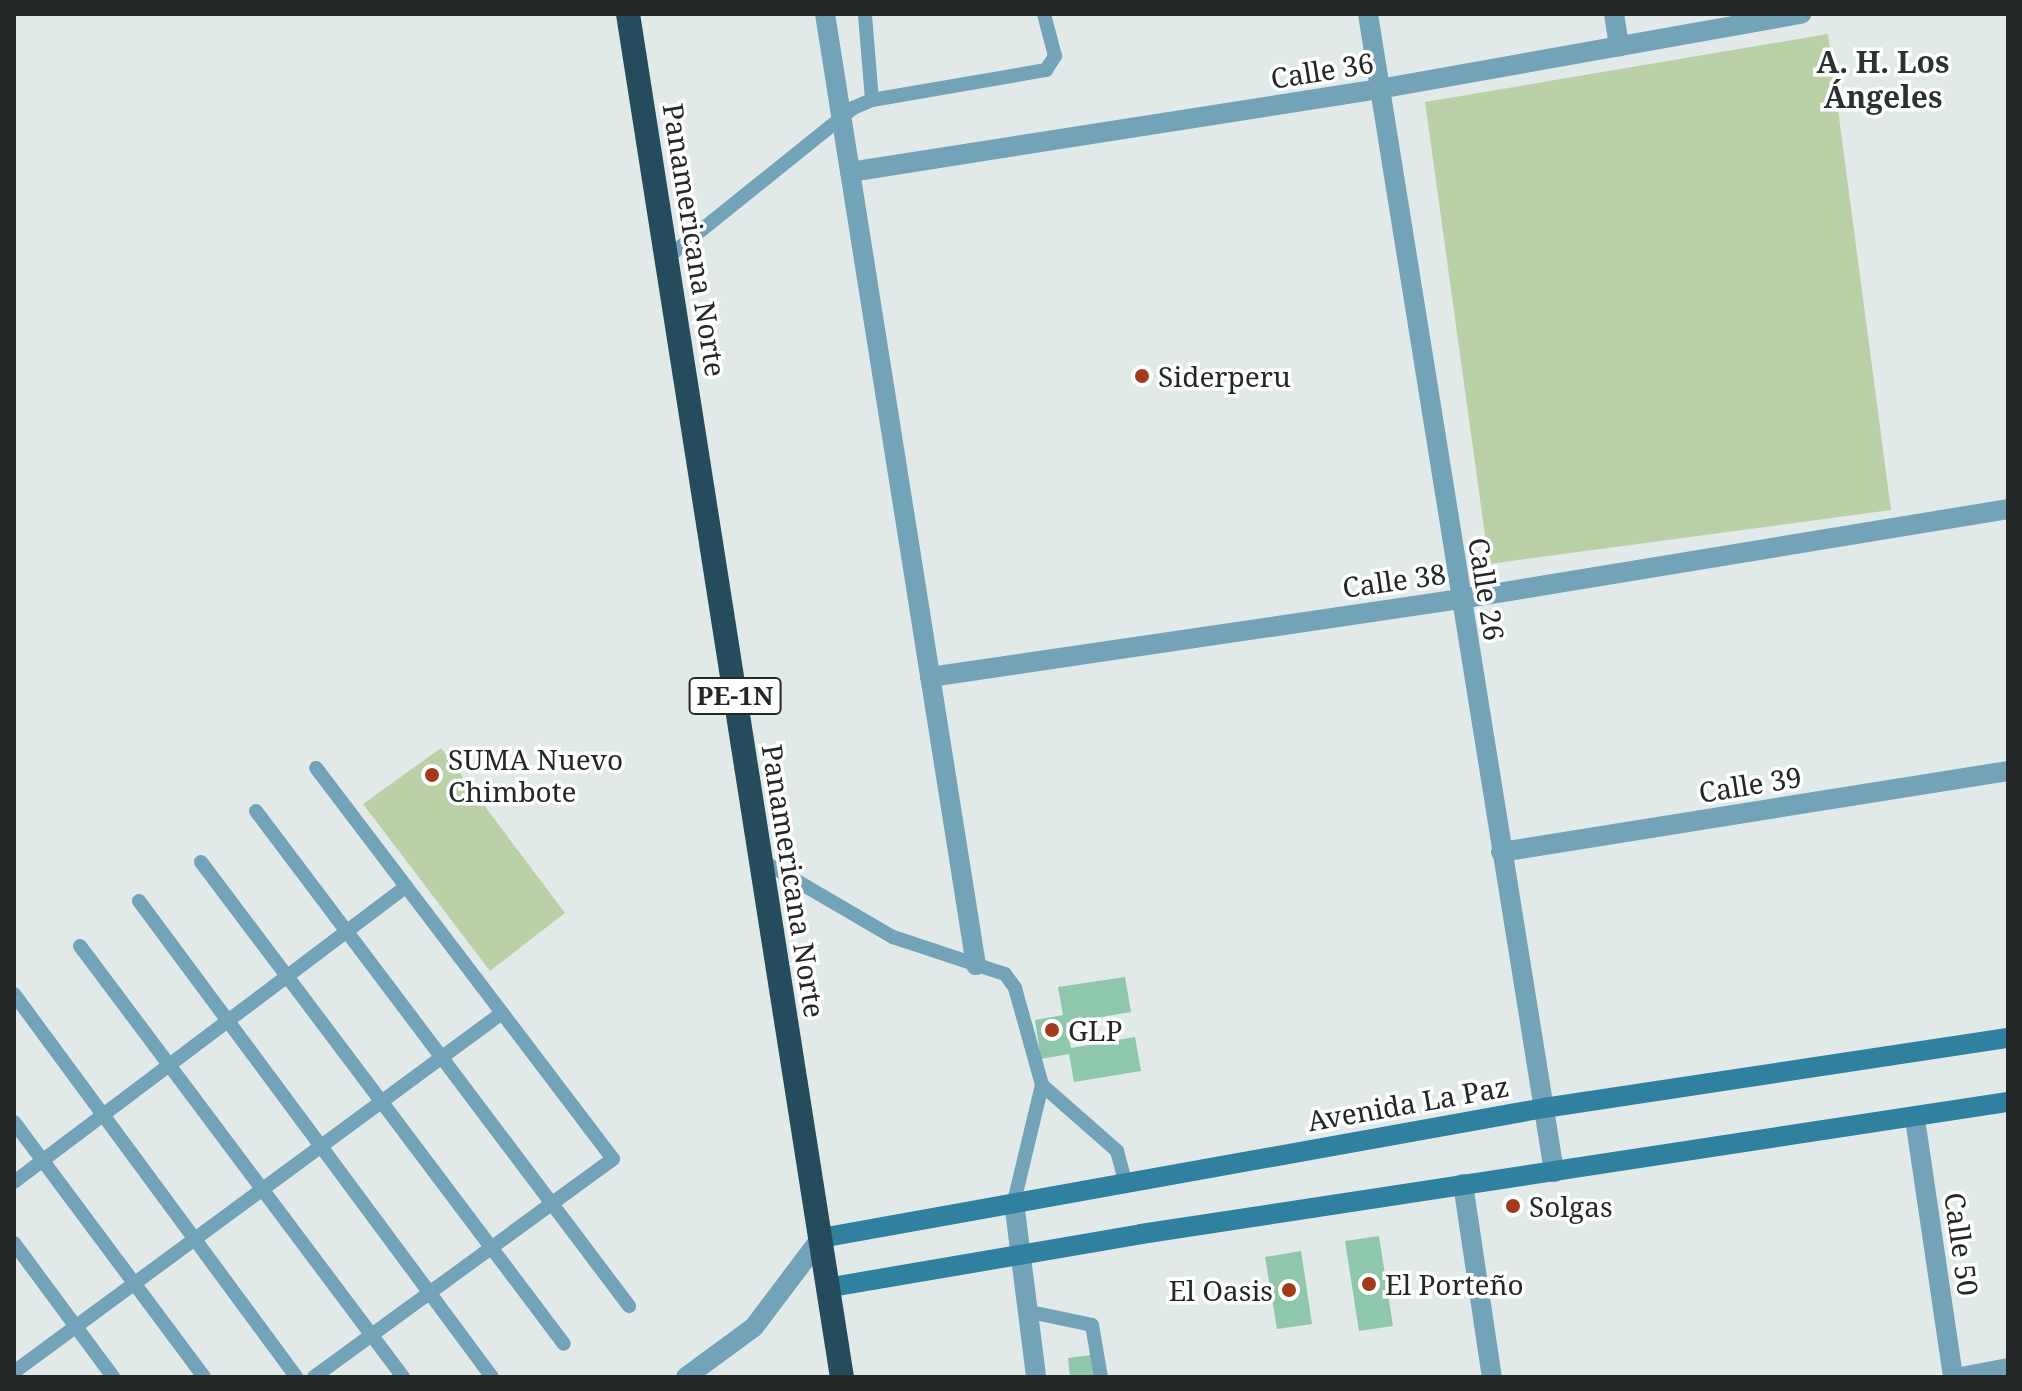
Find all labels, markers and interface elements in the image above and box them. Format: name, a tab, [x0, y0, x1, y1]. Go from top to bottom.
district label: A. H. Los Ángeles	[1817, 44, 1949, 114]
street label: Calle 36	[1268, 45, 1376, 95]
street label: Panamericana Norte	[657, 101, 733, 379]
place label: Siderperu	[1158, 359, 1291, 393]
marker: Siderperu	[1133, 367, 1151, 385]
street label: Calle 26	[1462, 535, 1512, 643]
street label: Calle 38	[1340, 556, 1448, 604]
road number: PE-1N	[687, 674, 783, 718]
place label: SUMA Nuevo Chimbote	[448, 742, 623, 808]
street label: Panamericana Norte	[756, 742, 832, 1020]
street label: Calle 39	[1696, 759, 1804, 809]
marker: SUMA Nuevo Chimbote	[423, 766, 441, 784]
place label: GLP	[1068, 1013, 1122, 1047]
marker: GLP	[1043, 1021, 1061, 1039]
street label: Avenida La Paz	[1305, 1069, 1511, 1137]
place label: Solgas	[1529, 1189, 1613, 1223]
street label: Calle 50	[1938, 1190, 1986, 1298]
marker: Solgas	[1504, 1197, 1522, 1215]
place label: El Porteño	[1385, 1267, 1524, 1301]
place label: El Oasis	[1169, 1273, 1273, 1307]
marker: El Porteño	[1360, 1275, 1378, 1293]
marker: El Oasis	[1280, 1281, 1298, 1299]

